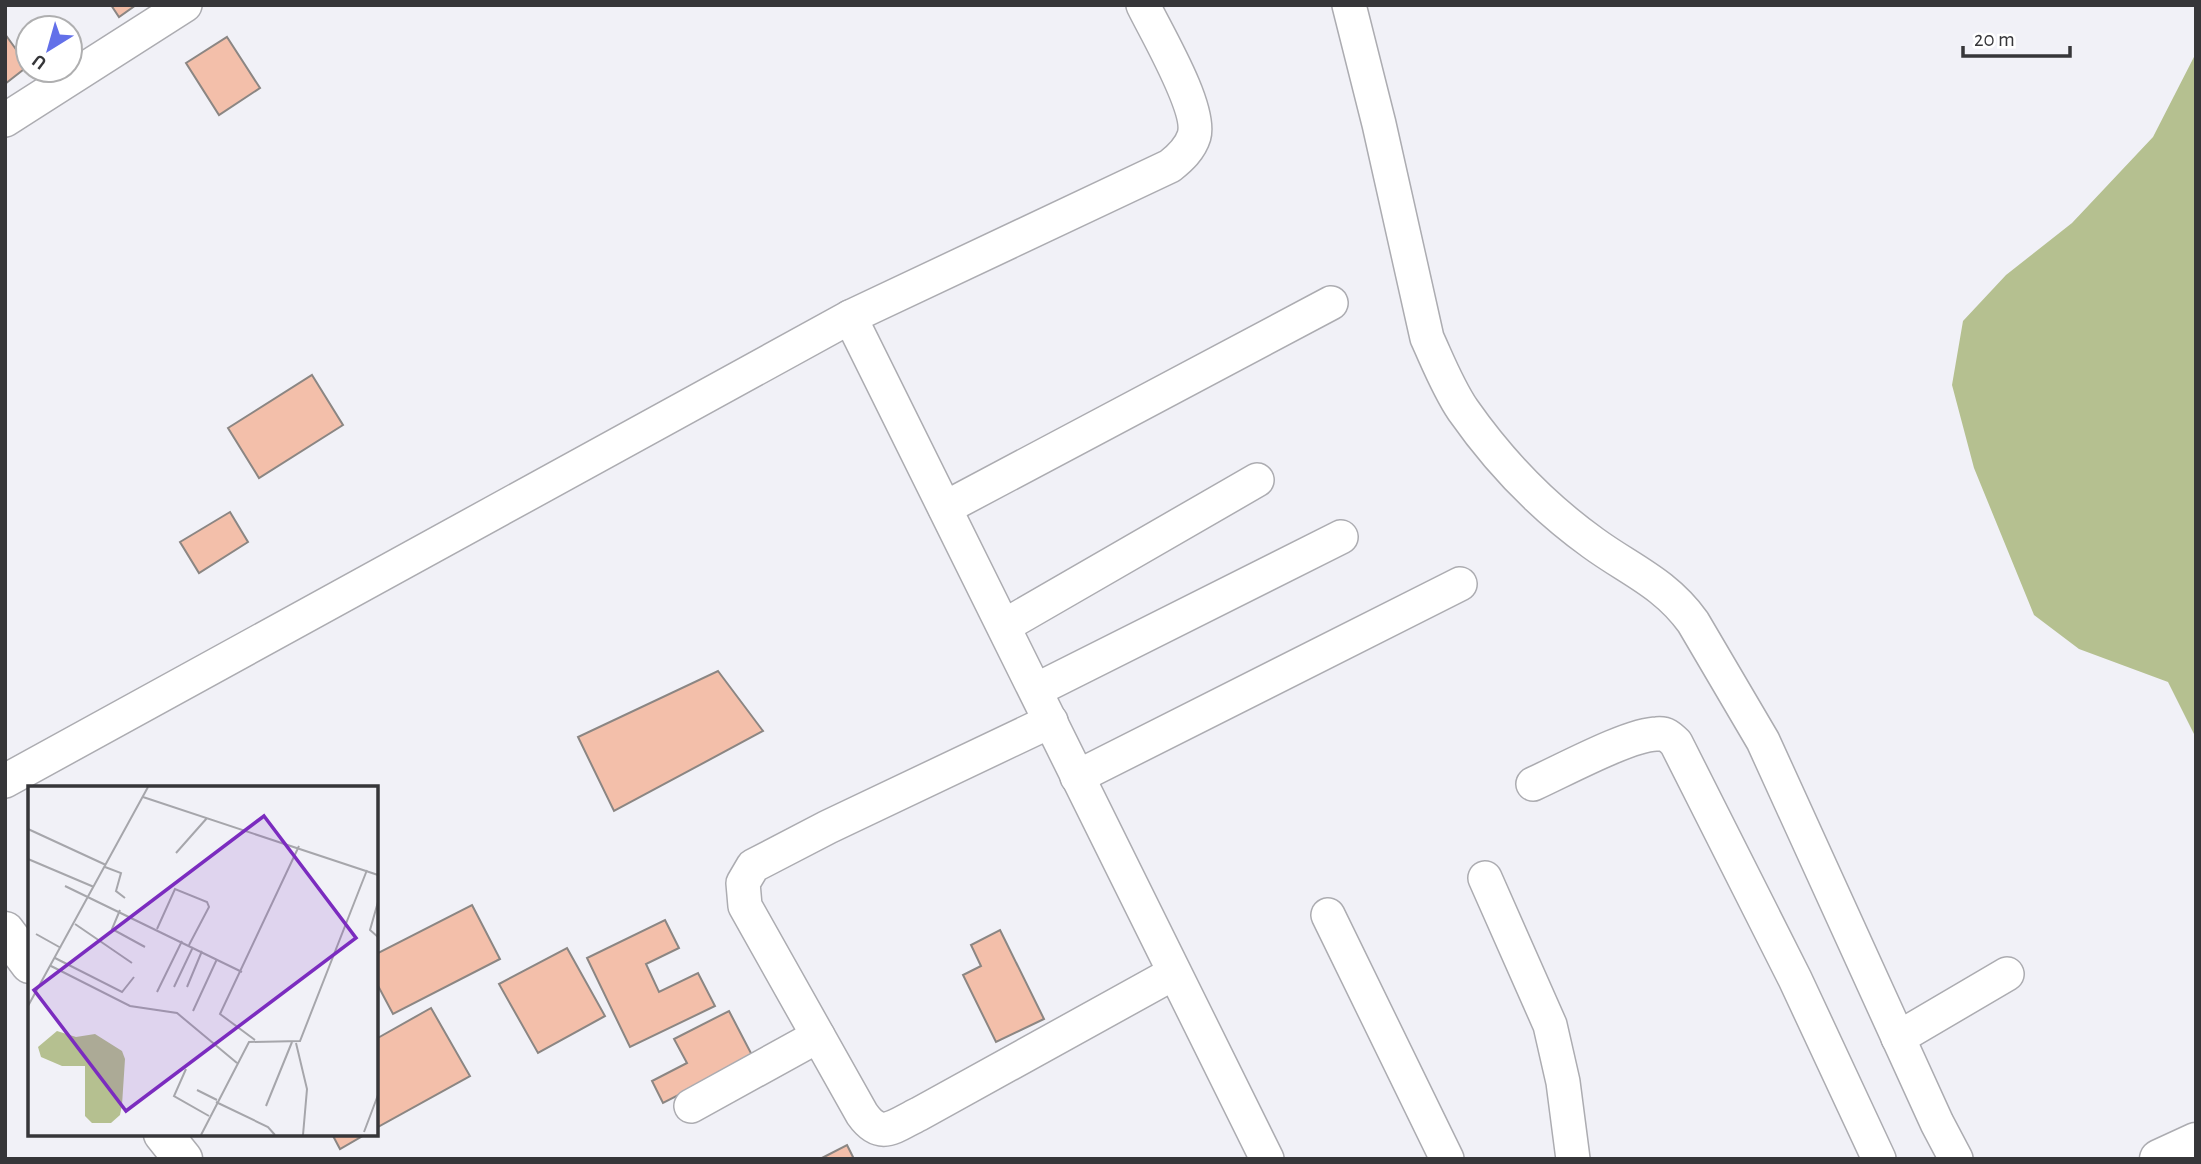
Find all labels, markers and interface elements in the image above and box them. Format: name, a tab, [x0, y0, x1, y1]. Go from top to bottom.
north arrow	[14, 14, 84, 84]
scale bar	[1963, 14, 2070, 58]
text: 20 m	[1974, 29, 2015, 50]
text: U	[29, 50, 50, 73]
inset map	[28, 786, 378, 1136]

